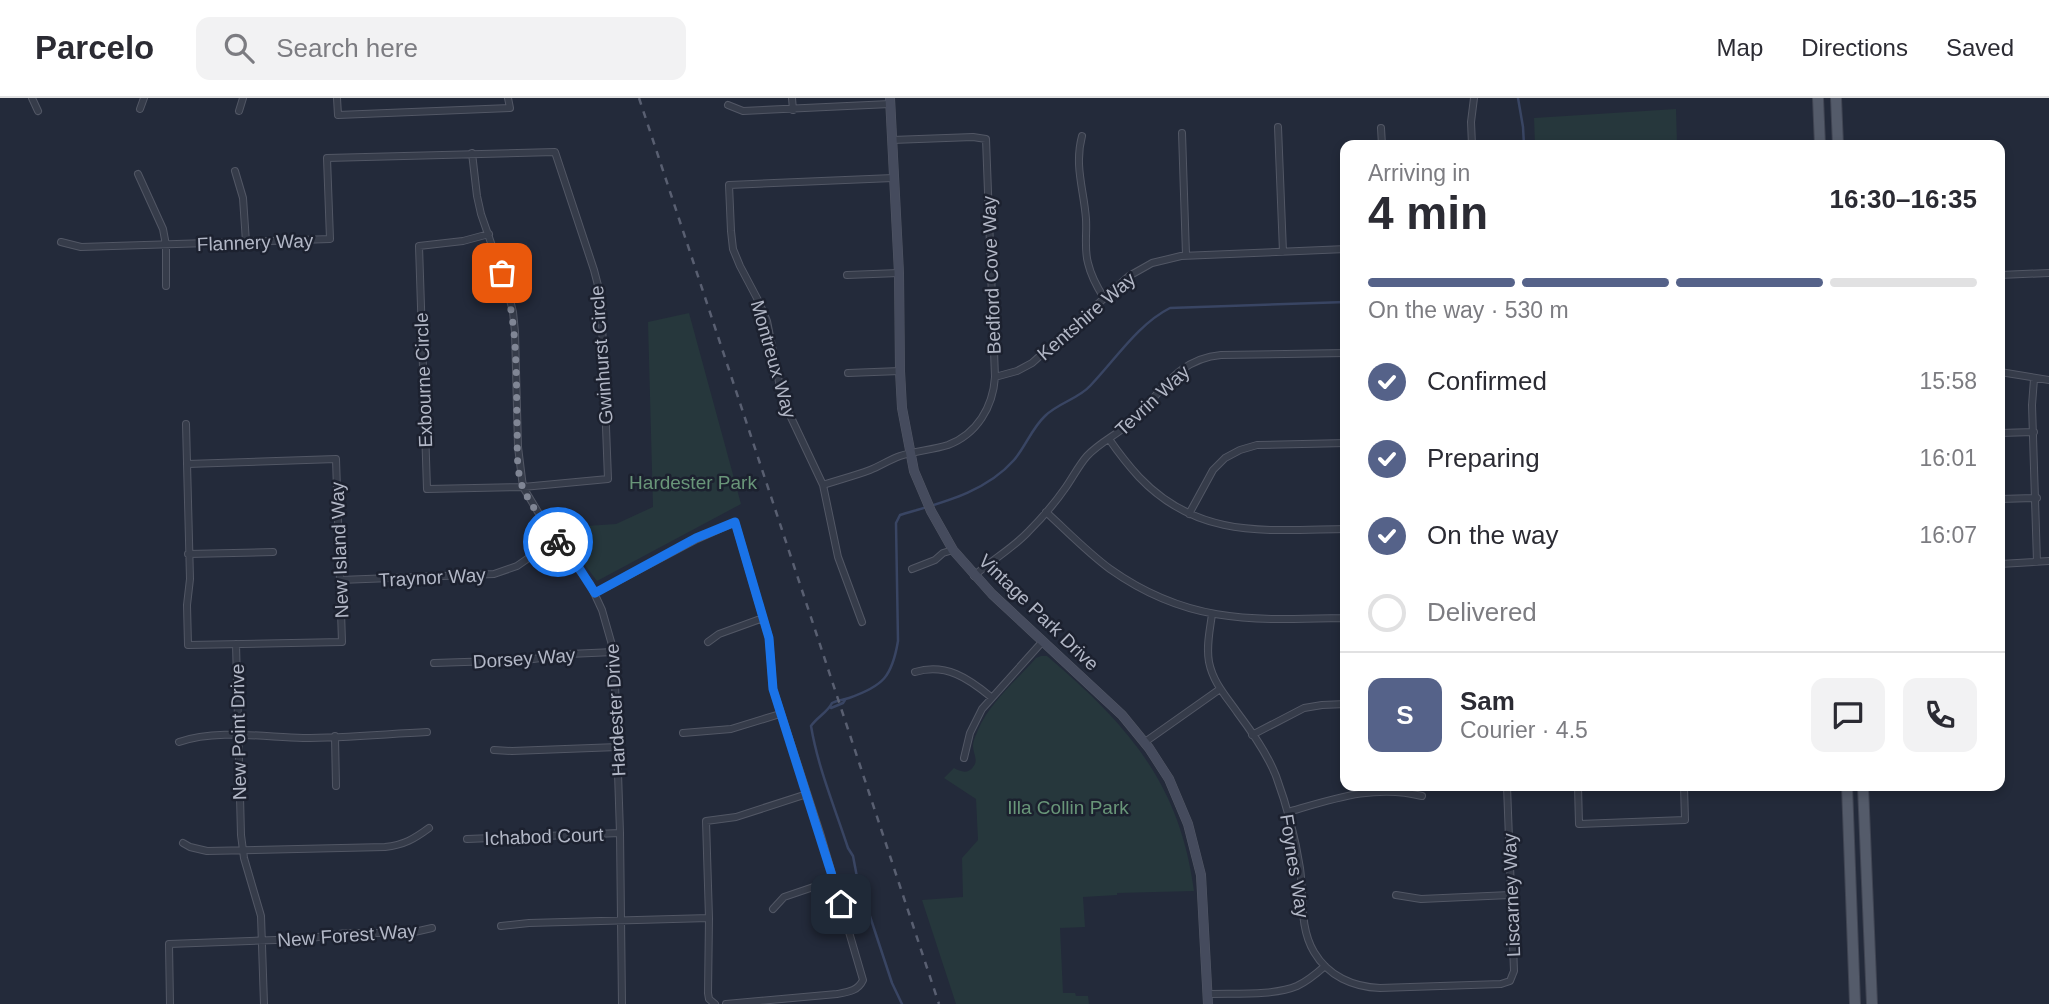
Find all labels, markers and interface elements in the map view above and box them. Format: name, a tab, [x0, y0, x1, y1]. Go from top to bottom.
search box	[196, 17, 686, 80]
text: Parcelo	[35, 29, 154, 66]
icon: search	[220, 29, 258, 67]
text: Search here	[276, 33, 418, 63]
text: Map	[1717, 34, 1763, 61]
text: Directions	[1801, 34, 1908, 61]
text: Saved	[1946, 34, 2014, 61]
text: Arriving in	[1368, 160, 1470, 186]
text: 16:30–16:35	[1830, 184, 1977, 214]
text: 4 min	[1368, 187, 1488, 239]
street label: Bedford Cove Way	[978, 195, 1005, 355]
street label: Flannery Way	[196, 230, 314, 255]
pin	[472, 243, 532, 303]
icon: bag	[483, 254, 521, 292]
street label: Kentshire Way	[1033, 268, 1140, 365]
street label: Gwinhurst Circle	[586, 285, 617, 425]
text: On the way · 530 m	[1368, 297, 1569, 323]
street label: Montreux Way	[747, 298, 801, 421]
street label: Exbourne Circle	[411, 312, 436, 448]
street label: Tevrin Way	[1111, 361, 1194, 440]
icon: check	[1368, 363, 1406, 401]
text: Confirmed	[1427, 366, 1547, 396]
text: 15:58	[1919, 368, 1977, 394]
icon: check	[1368, 440, 1406, 478]
text: Preparing	[1427, 443, 1540, 473]
text: 16:01	[1919, 445, 1977, 471]
park label: Hardester Park	[629, 472, 757, 493]
street label: New Island Way	[327, 481, 352, 619]
courier	[523, 507, 593, 577]
icon: check	[1368, 517, 1406, 555]
text: On the way	[1427, 520, 1559, 550]
text: 16:07	[1919, 522, 1977, 548]
icon: bike	[539, 523, 577, 561]
street label: Vintage Park Drive	[975, 550, 1103, 675]
street label: Traynor Way	[378, 564, 487, 591]
text: Delivered	[1427, 597, 1537, 627]
street label: Hardester Drive	[602, 643, 629, 777]
street label: Dorsey Way	[472, 644, 577, 673]
street label: New Point Drive	[227, 664, 250, 800]
button: chat	[1811, 678, 1885, 752]
button: phone	[1903, 678, 1977, 752]
text: Sam	[1460, 686, 1515, 716]
text: S	[1396, 700, 1414, 730]
text: Courier · 4.5	[1460, 717, 1588, 743]
park label: Illa Collin Park	[1007, 797, 1129, 818]
street label: Foynes Way	[1276, 813, 1313, 920]
street label: Ichabod Court	[484, 824, 605, 849]
street label: Liscarney Way	[1499, 832, 1524, 957]
pin	[811, 874, 871, 934]
icon: home	[822, 885, 860, 923]
street label: New Forest Way	[277, 920, 418, 951]

